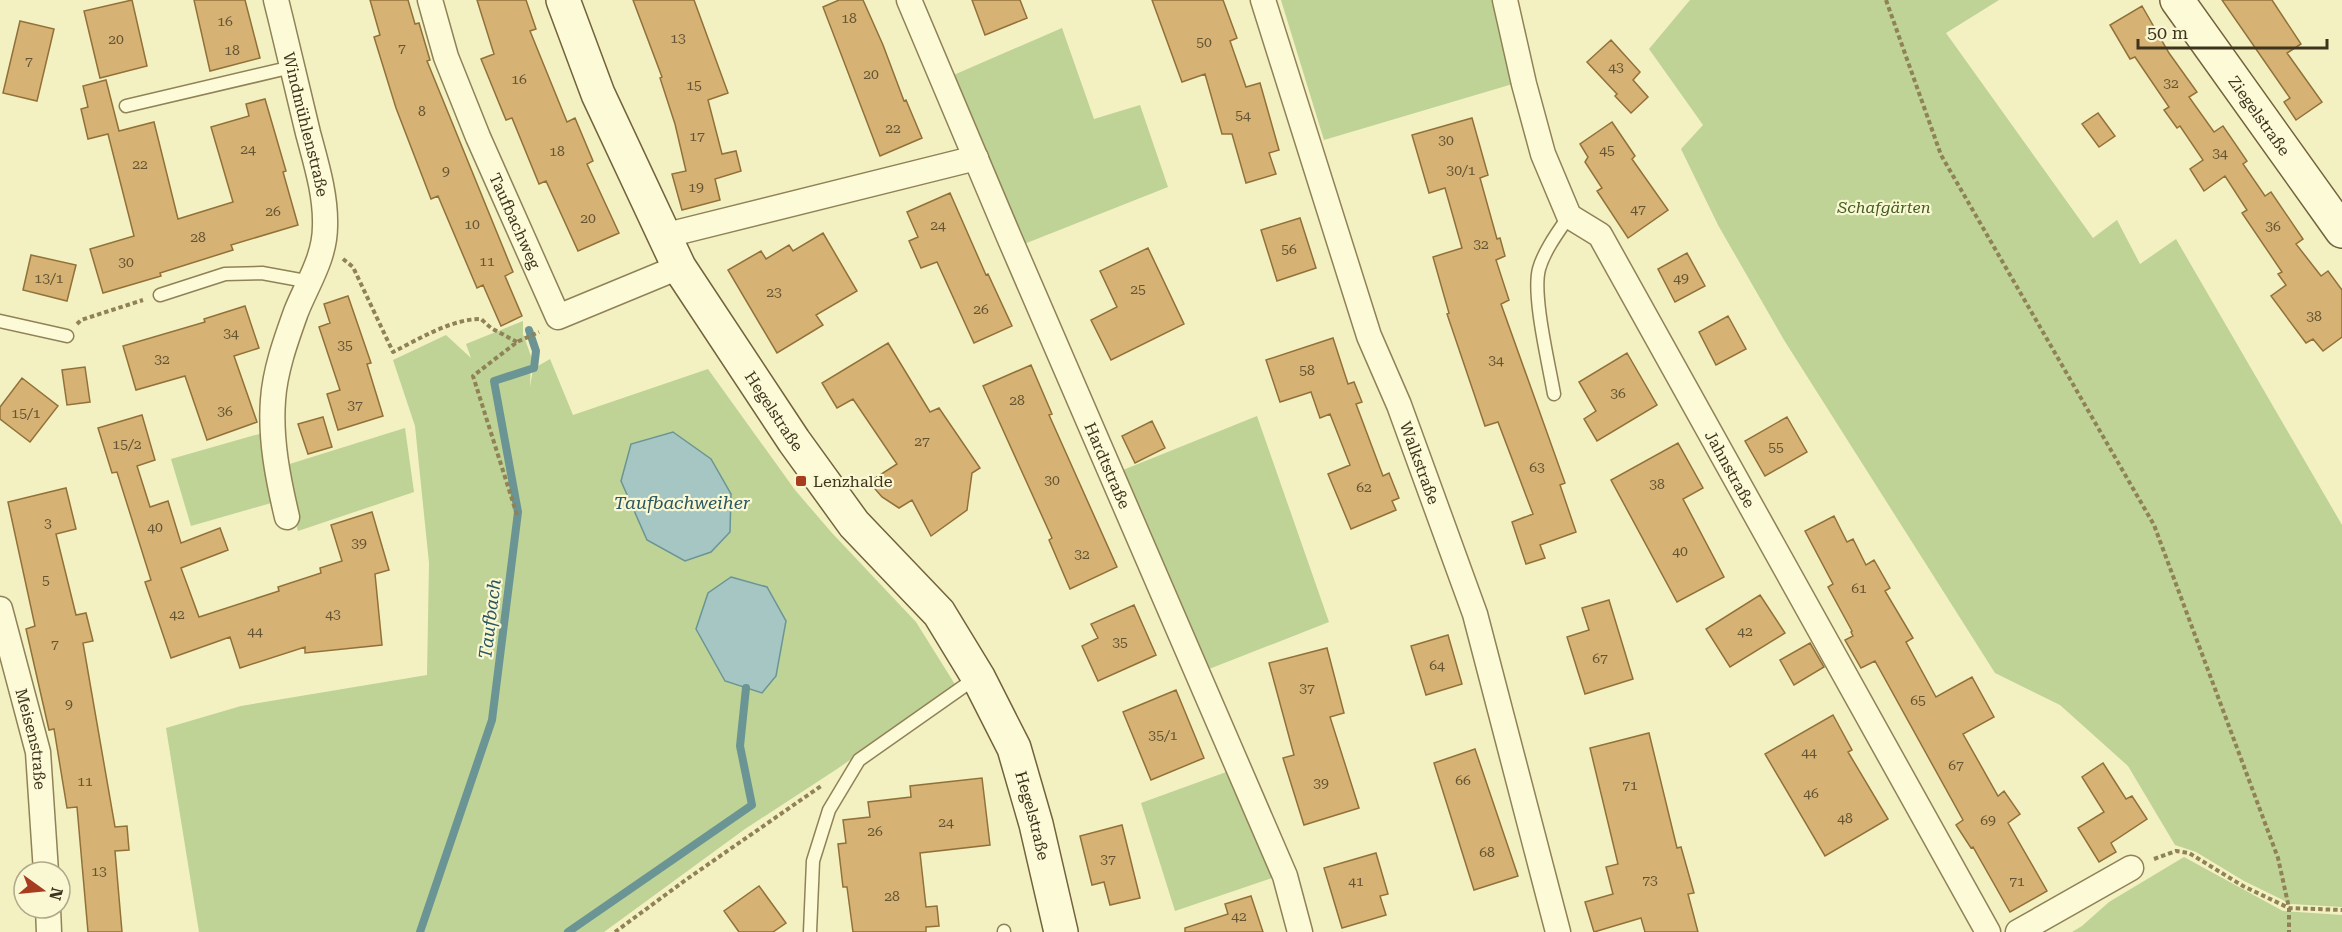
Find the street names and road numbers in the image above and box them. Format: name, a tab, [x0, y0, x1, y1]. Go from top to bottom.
street label: Windmühlenstraße	[279, 50, 332, 198]
street label: Ziegelstraße	[2224, 72, 2294, 160]
street label: Taufbachweg	[485, 170, 545, 273]
street label: Hegelstraße	[741, 368, 807, 455]
street label: Walkstraße	[1396, 419, 1443, 507]
street label: Hardtstraße	[1080, 420, 1134, 512]
street label: Jahnstraße	[1701, 427, 1759, 511]
street label: Meisenstraße	[11, 686, 49, 790]
street label: Hegelstraße	[1011, 769, 1053, 862]

